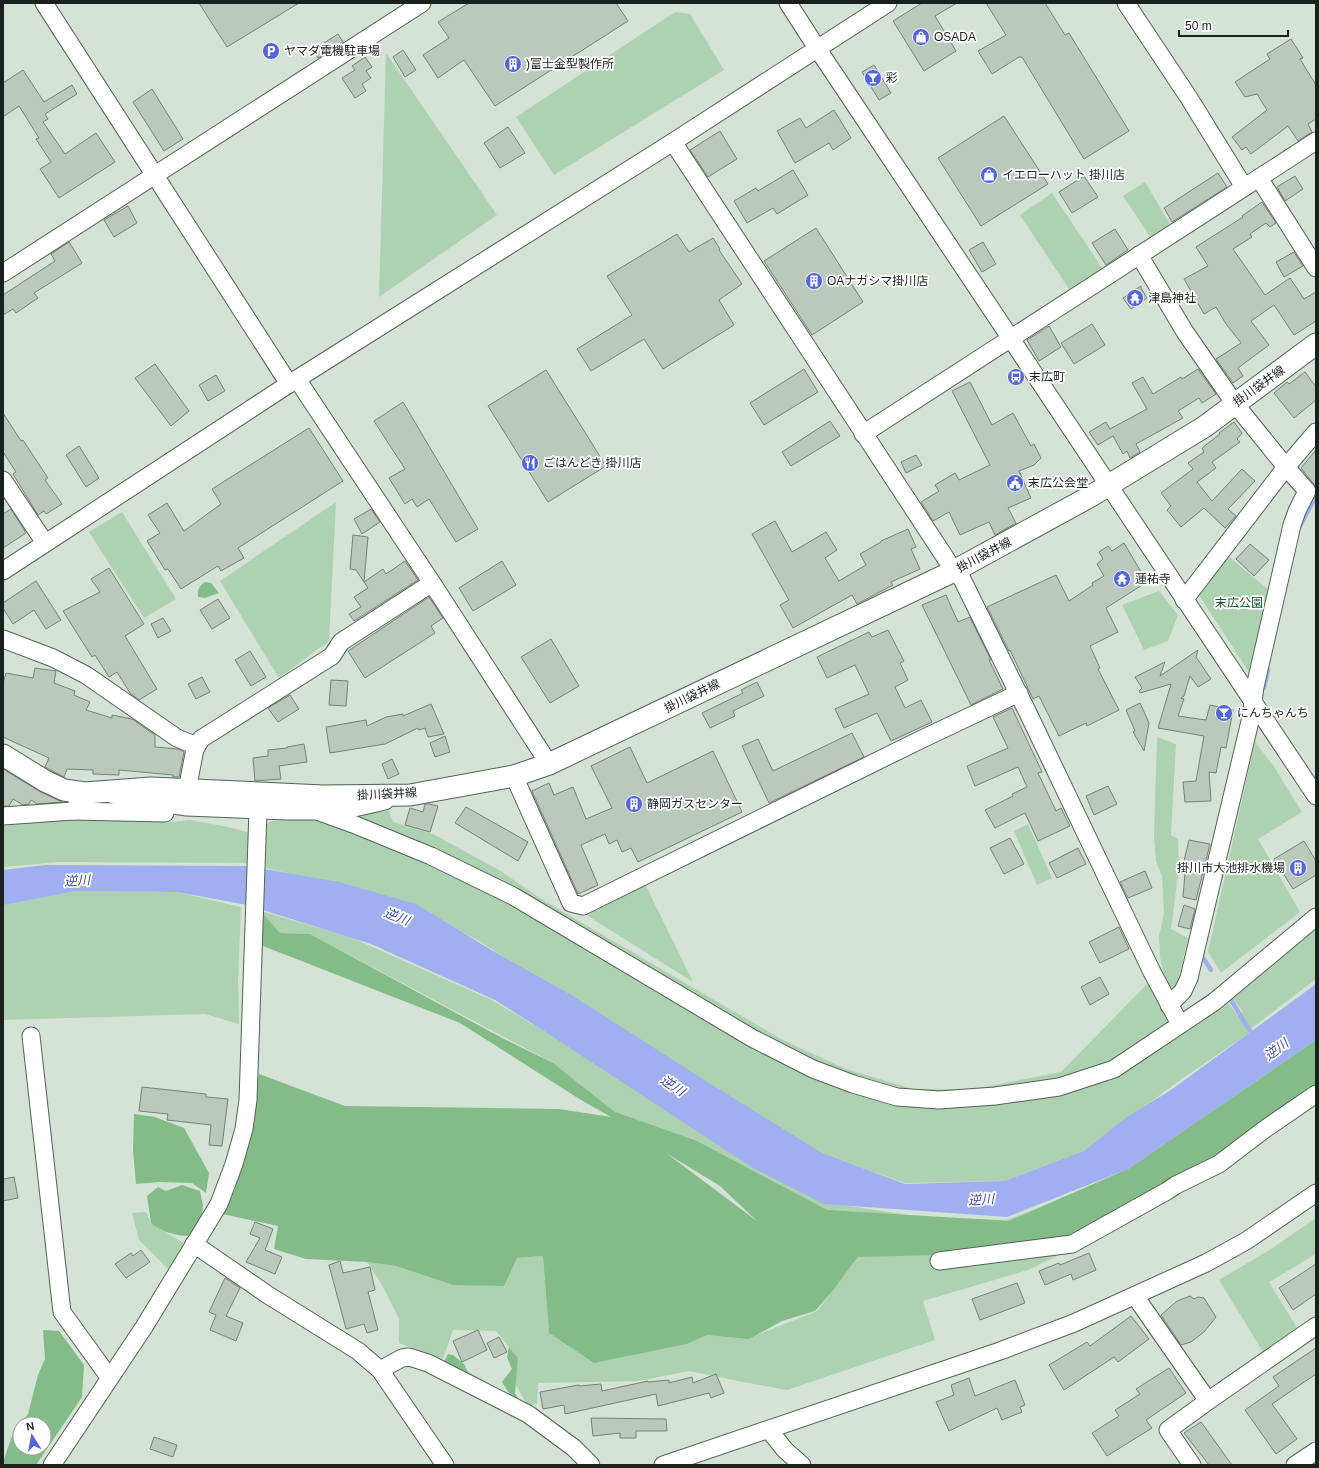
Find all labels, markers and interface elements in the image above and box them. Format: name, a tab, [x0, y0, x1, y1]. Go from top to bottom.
scale bar	[1179, 12, 1288, 38]
text: 50 m	[1185, 19, 1212, 33]
shop icon: OSADA	[911, 27, 931, 47]
place label: OSADA	[934, 30, 976, 44]
parking icon: ヤマダ電機駐車場	[261, 41, 281, 61]
place label: ヤマダ電機駐車場	[284, 44, 380, 58]
building icon: )富士金型製作所	[503, 54, 523, 74]
place label: )富士金型製作所	[526, 57, 614, 71]
bar icon: 彩	[863, 68, 883, 88]
place label: 彩	[886, 71, 898, 85]
shop icon: イエローハット 掛川店	[979, 165, 999, 185]
place label: イエローハット 掛川店	[1002, 168, 1125, 182]
building icon: OAナガシマ掛川店	[804, 271, 824, 291]
place label: OAナガシマ掛川店	[827, 274, 928, 288]
temple icon: 津島神社	[1125, 288, 1145, 308]
place label: 津島神社	[1148, 291, 1196, 305]
street label: 掛川袋井線	[1231, 363, 1287, 409]
bus stop icon: 末広町	[1006, 367, 1026, 387]
place label: 末広町	[1029, 370, 1065, 384]
restaurant icon: ごはんどき 掛川店	[520, 453, 540, 473]
place label: ごはんどき 掛川店	[543, 456, 642, 470]
public building icon: 末広公会堂	[1005, 473, 1025, 493]
place label: 末広公会堂	[1028, 476, 1088, 490]
street label: 掛川袋井線	[954, 535, 1014, 575]
temple icon: 蓮祐寺	[1112, 569, 1132, 589]
place label: 蓮祐寺	[1135, 572, 1171, 586]
park label: 末広公園	[1215, 596, 1263, 610]
street label: 掛川袋井線	[662, 677, 722, 715]
bar icon: にんちゃんち	[1214, 703, 1234, 723]
place label: にんちゃんち	[1237, 706, 1309, 720]
street label: 掛川袋井線	[357, 785, 417, 803]
building icon: 静岡ガスセンター	[624, 794, 644, 814]
place label: 静岡ガスセンター	[647, 797, 743, 811]
building icon: 掛川市大池排水機場	[1288, 858, 1308, 878]
place label: 掛川市大池排水機場	[1177, 861, 1285, 875]
water label: 逆川	[64, 872, 92, 889]
water label: 逆川	[382, 905, 414, 929]
water label: 逆川	[1261, 1034, 1293, 1063]
water label: 逆川	[658, 1072, 689, 1100]
water label: 逆川	[968, 1191, 996, 1208]
north arrow	[12, 1416, 52, 1456]
text: N	[25, 1420, 35, 1433]

